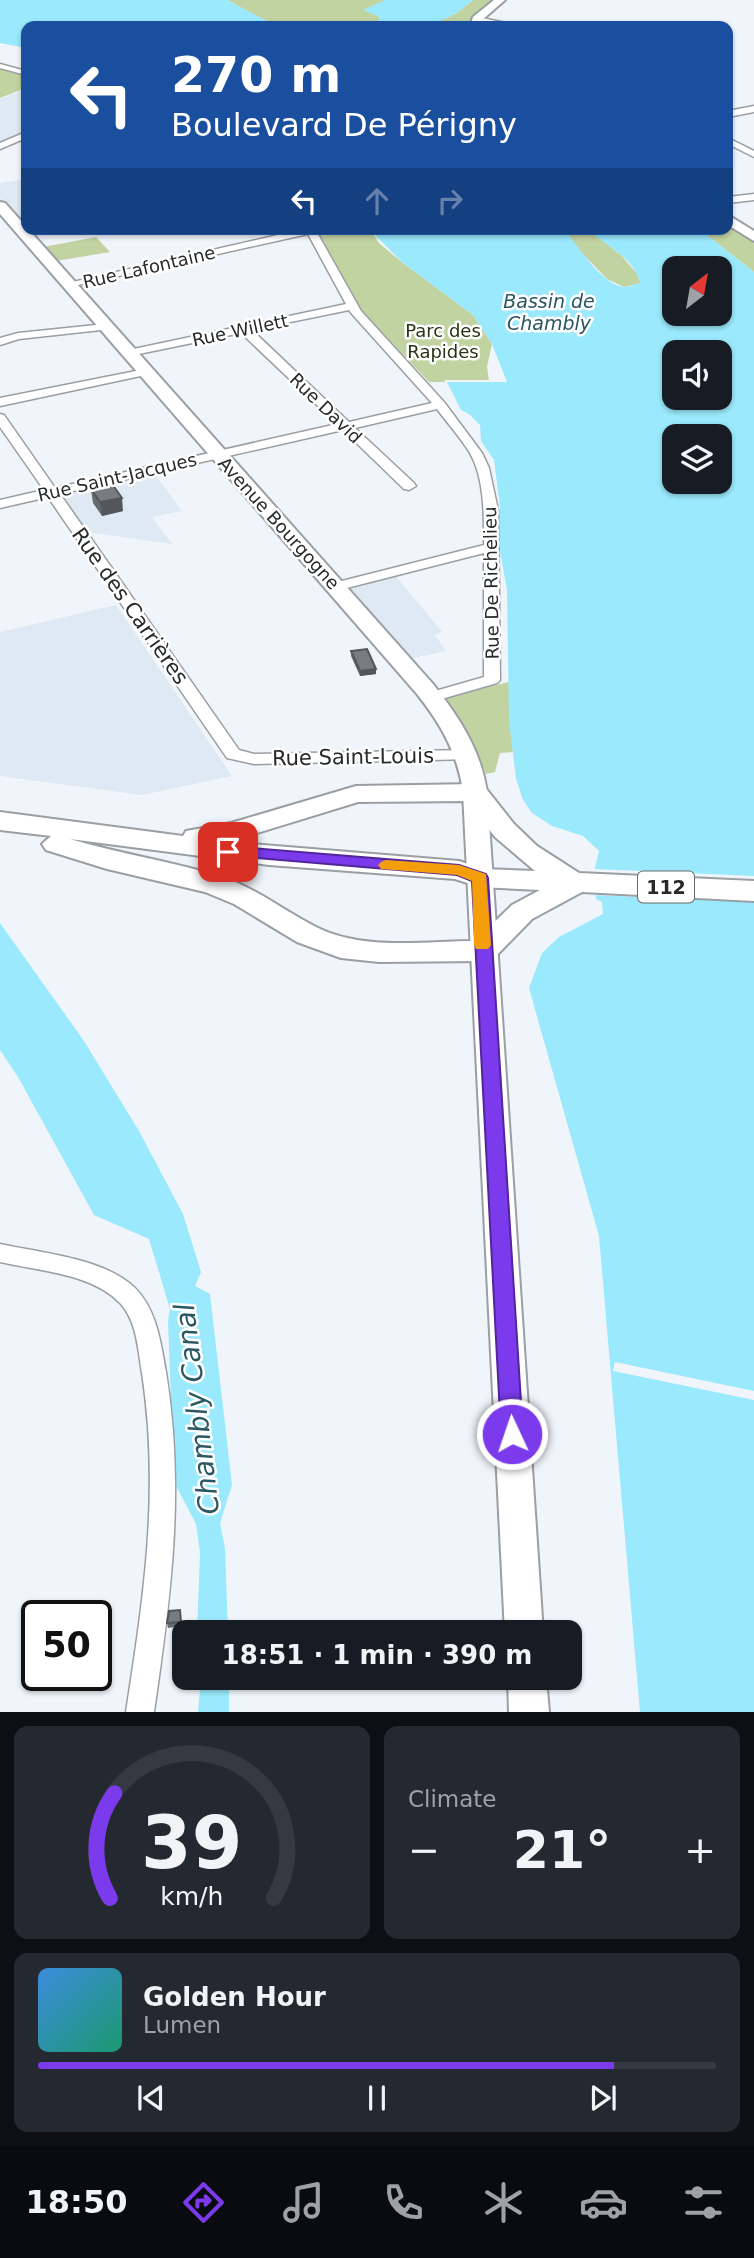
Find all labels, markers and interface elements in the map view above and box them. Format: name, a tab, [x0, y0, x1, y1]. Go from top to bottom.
text: 270 m	[171, 47, 341, 104]
icon: left	[56, 49, 147, 140]
text: Boulevard De Périgny	[171, 106, 517, 144]
icon: left	[285, 182, 323, 220]
icon: ahead	[358, 182, 396, 220]
icon: right	[431, 182, 469, 220]
street label: Rue Lafontaine	[81, 242, 217, 292]
north arrow	[662, 256, 732, 326]
map controls	[662, 256, 732, 494]
water label: Bassin de Chambly	[503, 290, 595, 334]
street label: Rue Willett	[190, 310, 290, 350]
park label: Parc des Rapides	[405, 320, 481, 362]
button: sound	[662, 340, 732, 410]
street label: Rue David	[286, 369, 366, 447]
button: layers	[662, 424, 732, 494]
street label: Rue Saint-Jacques	[35, 448, 199, 506]
street label: Avenue Bourgogne	[214, 453, 344, 593]
street label: Rue De Richelieu	[479, 506, 503, 660]
street label: Rue des Carrières	[67, 523, 193, 689]
street label: Rue Saint-Louis	[272, 744, 434, 770]
pin	[198, 822, 258, 882]
icon: arrive	[209, 833, 247, 871]
road number: 112	[638, 872, 694, 902]
water label: Chambly Canal	[168, 1301, 226, 1516]
position arrow	[475, 1397, 549, 1471]
speed limit sign: 50	[21, 1600, 112, 1691]
text: 18:51 · 1 min · 390 m	[222, 1640, 532, 1670]
text: Climate	[408, 1786, 497, 1812]
text: 39	[141, 1801, 243, 1886]
text: 21°	[513, 1820, 611, 1880]
text: −	[408, 1828, 440, 1872]
text: +	[684, 1828, 716, 1872]
text: km/h	[160, 1882, 224, 1911]
text: Golden Hour	[143, 1982, 326, 2012]
text: Lumen	[143, 2012, 221, 2038]
icon: previous	[132, 2079, 170, 2117]
icon: pause	[358, 2079, 396, 2117]
icon: next	[584, 2079, 622, 2117]
icon: directions	[179, 2178, 228, 2227]
icon: music	[279, 2178, 328, 2227]
icon: phone	[379, 2178, 428, 2227]
icon: climate	[479, 2178, 528, 2227]
icon: car	[579, 2178, 628, 2227]
icon: filters	[679, 2178, 728, 2227]
text: 18:50	[26, 2183, 127, 2221]

